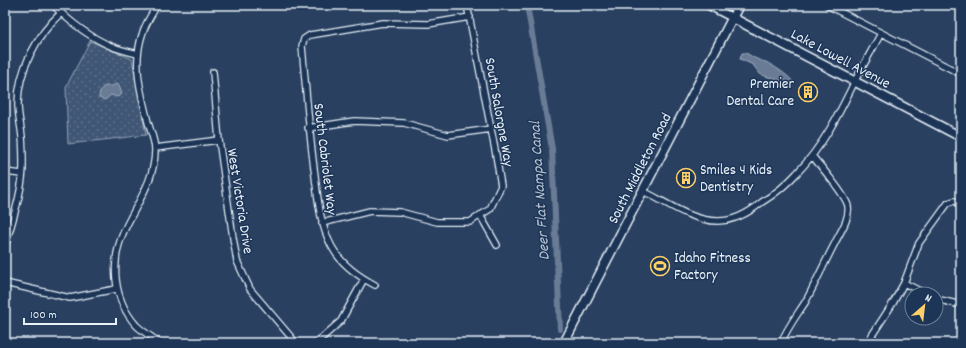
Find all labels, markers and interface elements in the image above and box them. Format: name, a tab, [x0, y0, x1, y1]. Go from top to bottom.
street label: Lake Lowell Avenue	[786, 24, 894, 95]
street label: South Salorgne Way	[478, 56, 519, 169]
place label: Premier Dental Care	[727, 74, 794, 113]
building icon: Premier Dental Care	[797, 81, 819, 103]
street label: South Cabriolet Way	[306, 102, 342, 217]
street label: South Middleton Road	[603, 110, 678, 228]
water label: Deer Flat Nampa Canal	[524, 120, 557, 261]
street label: West Victoria Drive	[220, 147, 258, 256]
place label: Smiles 4 Kids Dentistry	[700, 160, 772, 199]
building icon: Smiles 4 Kids Dentistry	[675, 167, 697, 189]
place label: Idaho Fitness Factory	[674, 248, 751, 287]
sports icon: Idaho Fitness Factory	[649, 255, 671, 277]
north arrow	[904, 286, 944, 326]
text: N	[922, 291, 934, 308]
scale bar	[24, 300, 116, 326]
text: 100 m	[30, 307, 57, 324]

